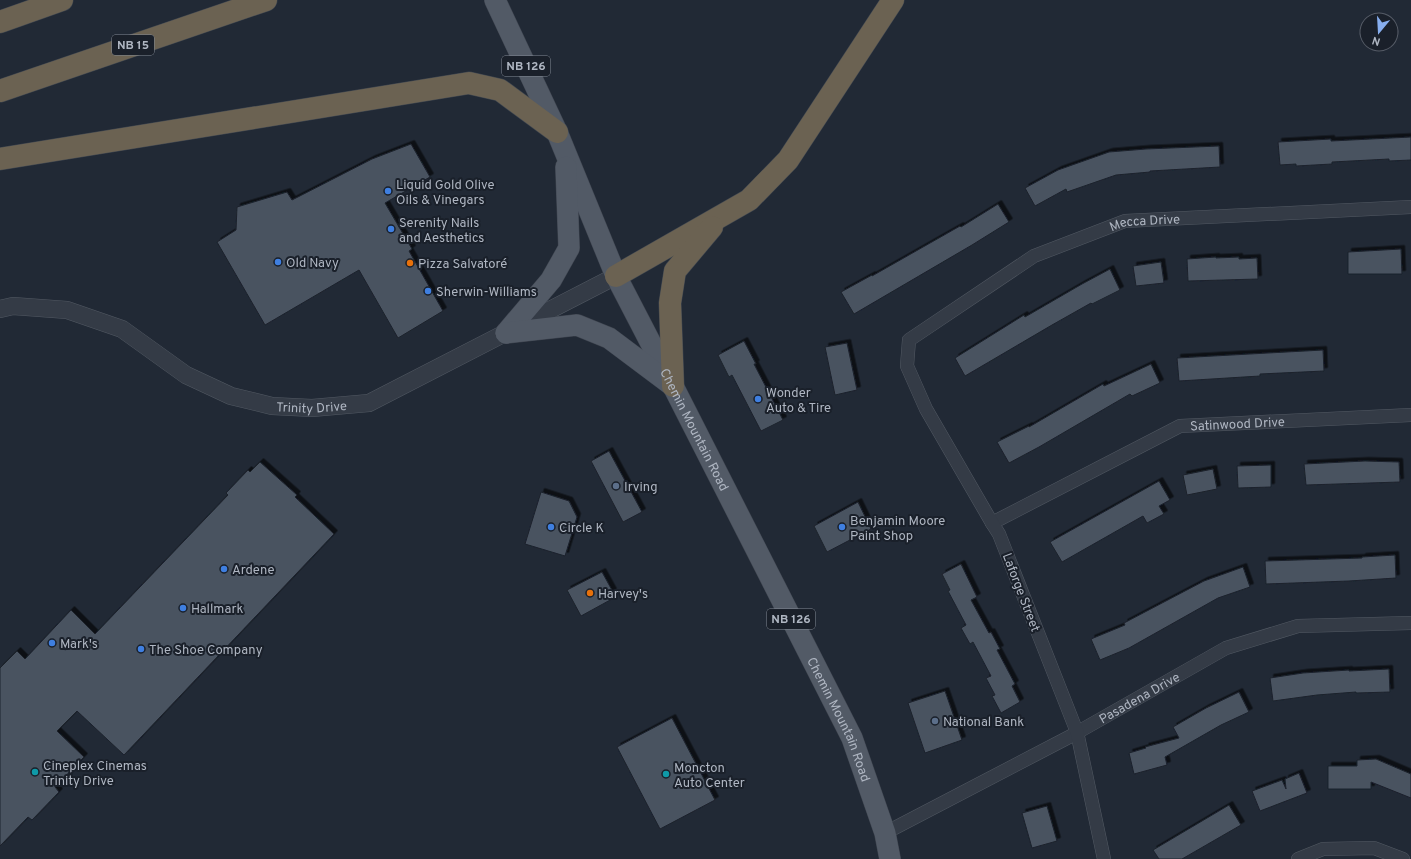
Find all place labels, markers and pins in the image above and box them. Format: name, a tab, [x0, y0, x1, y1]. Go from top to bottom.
place label: Liquid Gold Olive Oils & Vinegars	[396, 178, 495, 209]
marker: Liquid Gold Olive Oils & Vinegars	[383, 186, 393, 196]
place label: Serenity Nails and Aesthetics	[399, 216, 484, 247]
marker: Serenity Nails and Aesthetics	[386, 224, 396, 234]
place label: Old Navy	[286, 256, 339, 272]
marker: Old Navy	[273, 257, 283, 267]
place label: Pizza Salvatoré	[418, 257, 507, 273]
marker: Pizza Salvatoré	[405, 258, 415, 268]
place label: Sherwin-Williams	[436, 285, 537, 301]
marker: Sherwin-Williams	[423, 286, 433, 296]
place label: Wonder Auto & Tire	[766, 386, 831, 417]
marker: Wonder Auto & Tire	[753, 394, 763, 404]
place label: Irving	[624, 480, 658, 496]
marker: Irving	[611, 481, 621, 491]
place label: Benjamin Moore Paint Shop	[850, 514, 945, 545]
place label: Circle K	[559, 521, 604, 537]
marker: Circle K	[546, 522, 556, 532]
marker: Benjamin Moore Paint Shop	[837, 522, 847, 532]
place label: Ardene	[232, 563, 275, 579]
marker: Ardene	[219, 564, 229, 574]
place label: Harvey's	[598, 587, 648, 603]
marker: Harvey's	[585, 588, 595, 598]
place label: Hallmark	[191, 602, 243, 618]
marker: Hallmark	[178, 603, 188, 613]
place label: Mark's	[60, 637, 98, 653]
marker: Mark's	[47, 638, 57, 648]
place label: The Shoe Company	[149, 643, 263, 659]
marker: The Shoe Company	[136, 644, 146, 654]
place label: National Bank	[943, 715, 1024, 731]
marker: National Bank	[930, 716, 940, 726]
place label: Cineplex Cinemas Trinity Drive	[43, 759, 147, 790]
place label: Moncton Auto Center	[674, 761, 745, 792]
marker: Cineplex Cinemas Trinity Drive	[30, 767, 40, 777]
marker: Moncton Auto Center	[661, 769, 671, 779]

